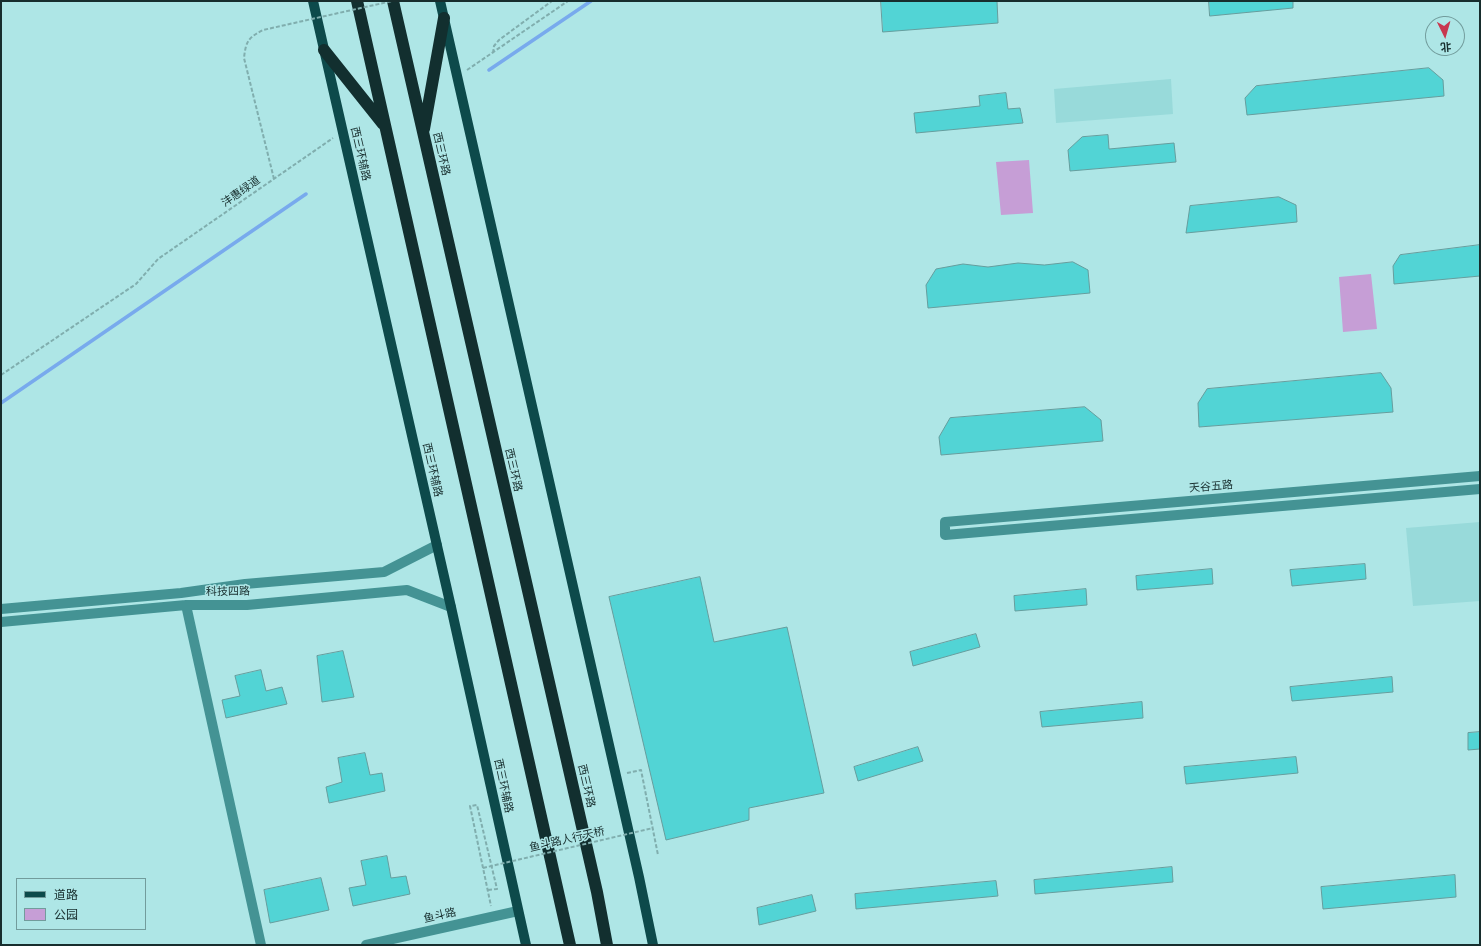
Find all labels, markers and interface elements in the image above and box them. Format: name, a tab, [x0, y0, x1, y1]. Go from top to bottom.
north arrow	[1425, 16, 1465, 56]
text: 北	[1440, 40, 1452, 54]
street label: 西三环辅路	[347, 126, 373, 182]
street label: 西三环路	[430, 131, 452, 177]
street label: 沣惠绿道	[219, 174, 263, 210]
street label: 西三环辅路	[419, 442, 445, 498]
street label: 西三环路	[502, 447, 524, 493]
street label: 天谷五路	[1189, 479, 1233, 495]
street label: 科技四路	[206, 585, 250, 599]
street label: 西三环辅路	[491, 758, 515, 814]
street label: 西三环路	[575, 763, 597, 809]
street label: 鱼斗路人行天桥	[528, 825, 606, 855]
legend	[16, 878, 146, 930]
text: 道路	[54, 887, 78, 903]
street label: 鱼斗路	[422, 906, 458, 926]
text: 公园	[54, 907, 78, 923]

